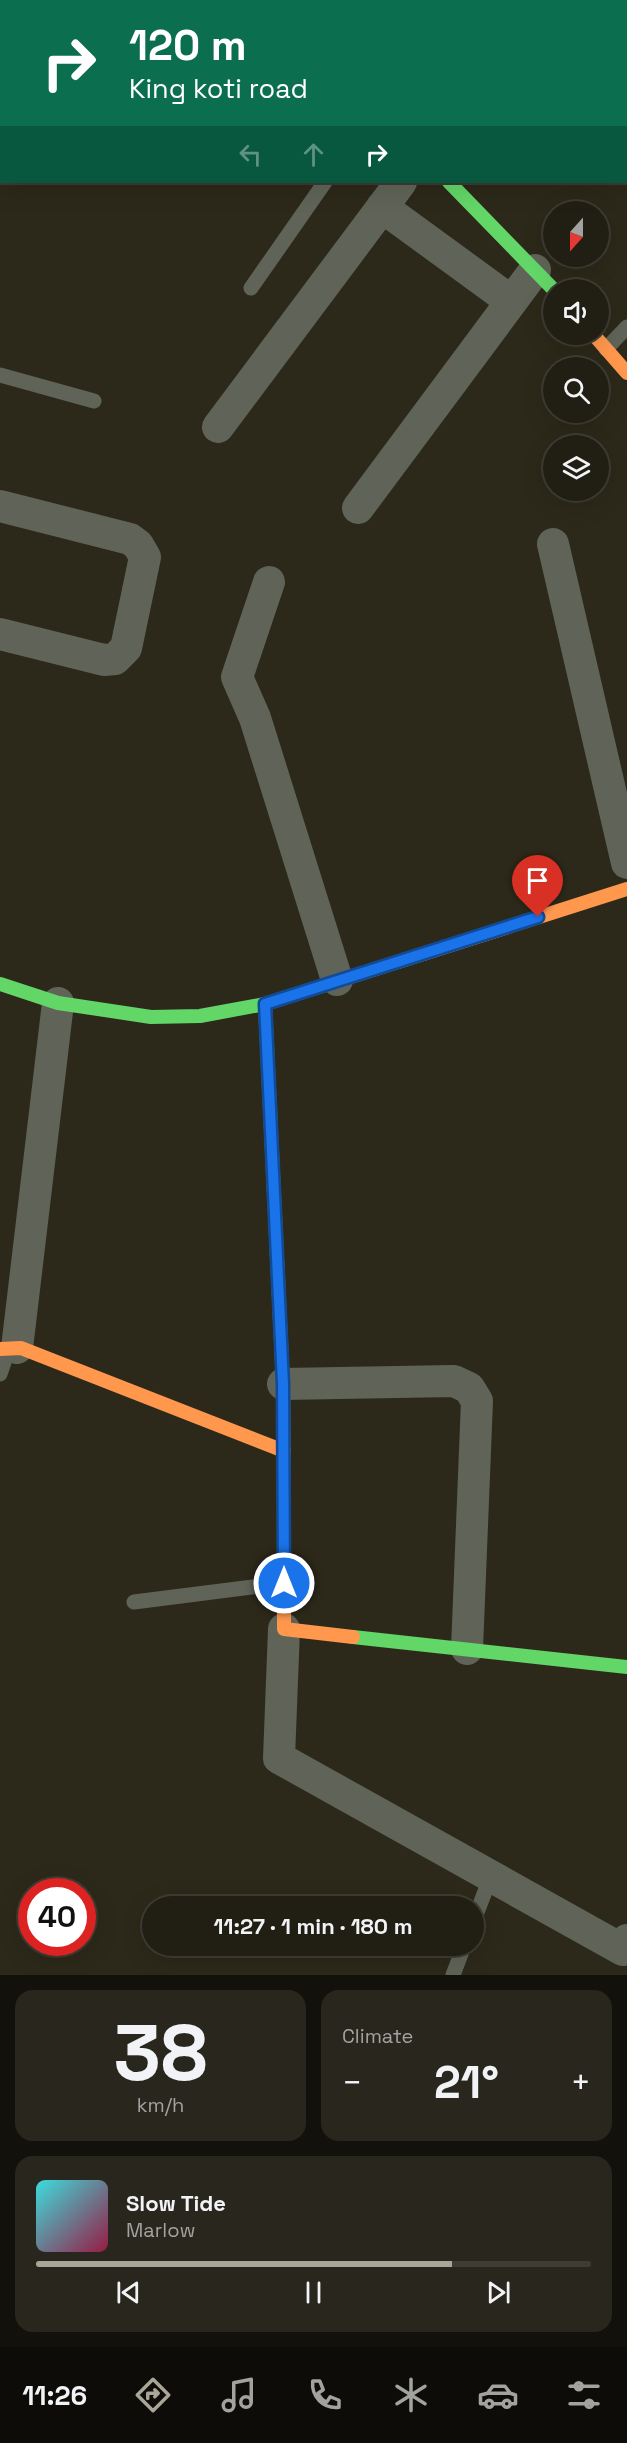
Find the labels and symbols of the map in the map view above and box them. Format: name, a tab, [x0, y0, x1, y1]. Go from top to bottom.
north arrow	[543, 201, 609, 267]
pin	[512, 855, 563, 917]
position arrow	[252, 1551, 316, 1615]
speed limit sign: 40	[18, 1878, 96, 1956]

